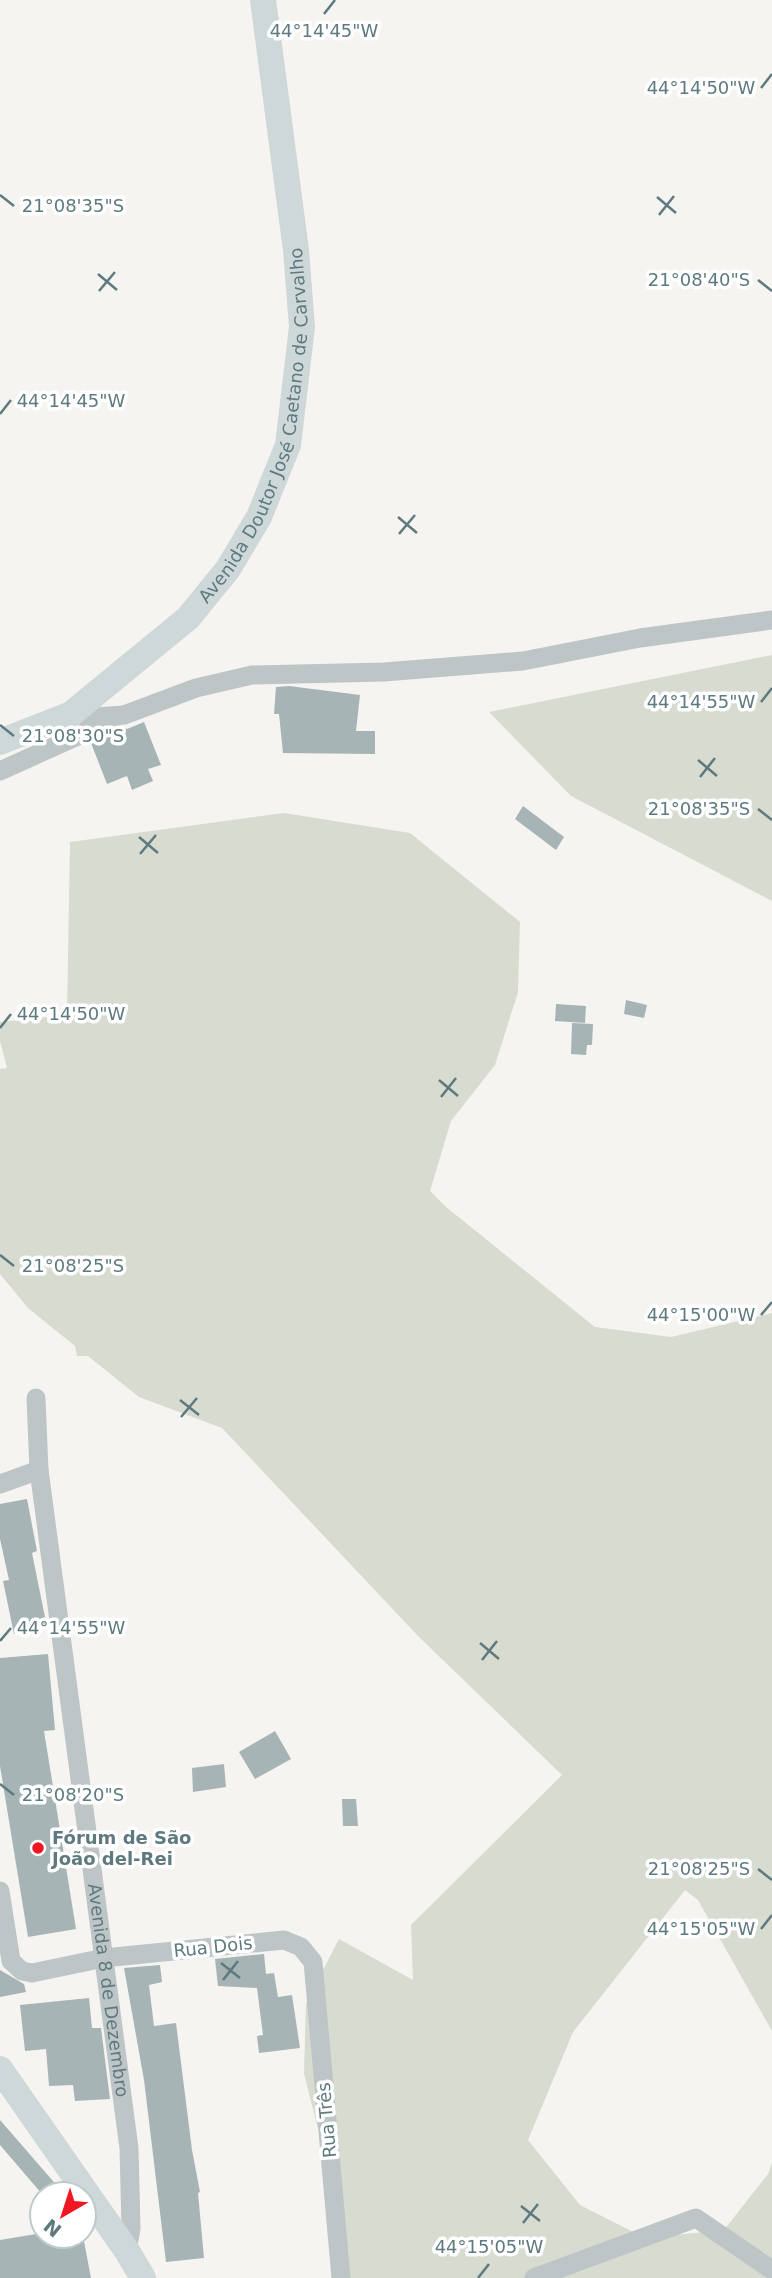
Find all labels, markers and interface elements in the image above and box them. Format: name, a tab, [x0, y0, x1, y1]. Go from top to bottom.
text: 44°14'45"W	[270, 20, 379, 41]
text: 44°14'50"W	[647, 77, 756, 98]
text: 21°08'35"S	[22, 195, 124, 216]
street label: Avenida Doutor José Caetano de Carvalho	[194, 247, 312, 607]
text: 21°08'40"S	[648, 269, 750, 290]
text: 44°14'45"W	[17, 390, 126, 411]
text: 44°14'55"W	[647, 691, 756, 712]
text: 21°08'30"S	[22, 725, 124, 746]
text: 21°08'35"S	[648, 798, 750, 819]
text: 44°14'50"W	[17, 1003, 126, 1024]
text: 21°08'25"S	[22, 1255, 124, 1276]
text: 44°15'00"W	[647, 1304, 756, 1325]
text: 44°14'55"W	[17, 1617, 126, 1638]
text: 21°08'20"S	[22, 1784, 124, 1805]
place label: Fórum de São João del-Rei	[50, 1827, 191, 1869]
marker: Fórum de São João del-Rei	[30, 1840, 46, 1856]
text: 21°08'25"S	[648, 1858, 750, 1879]
street label: Avenida 8 de Dezembro	[84, 1882, 133, 2099]
text: 44°15'05"W	[647, 1918, 756, 1939]
street label: Rua Dois	[173, 1932, 253, 1961]
street label: Rua Três	[313, 2081, 340, 2159]
north arrow	[28, 2180, 98, 2250]
text: N	[39, 2215, 65, 2242]
text: 44°15'05"W	[435, 2236, 544, 2257]

